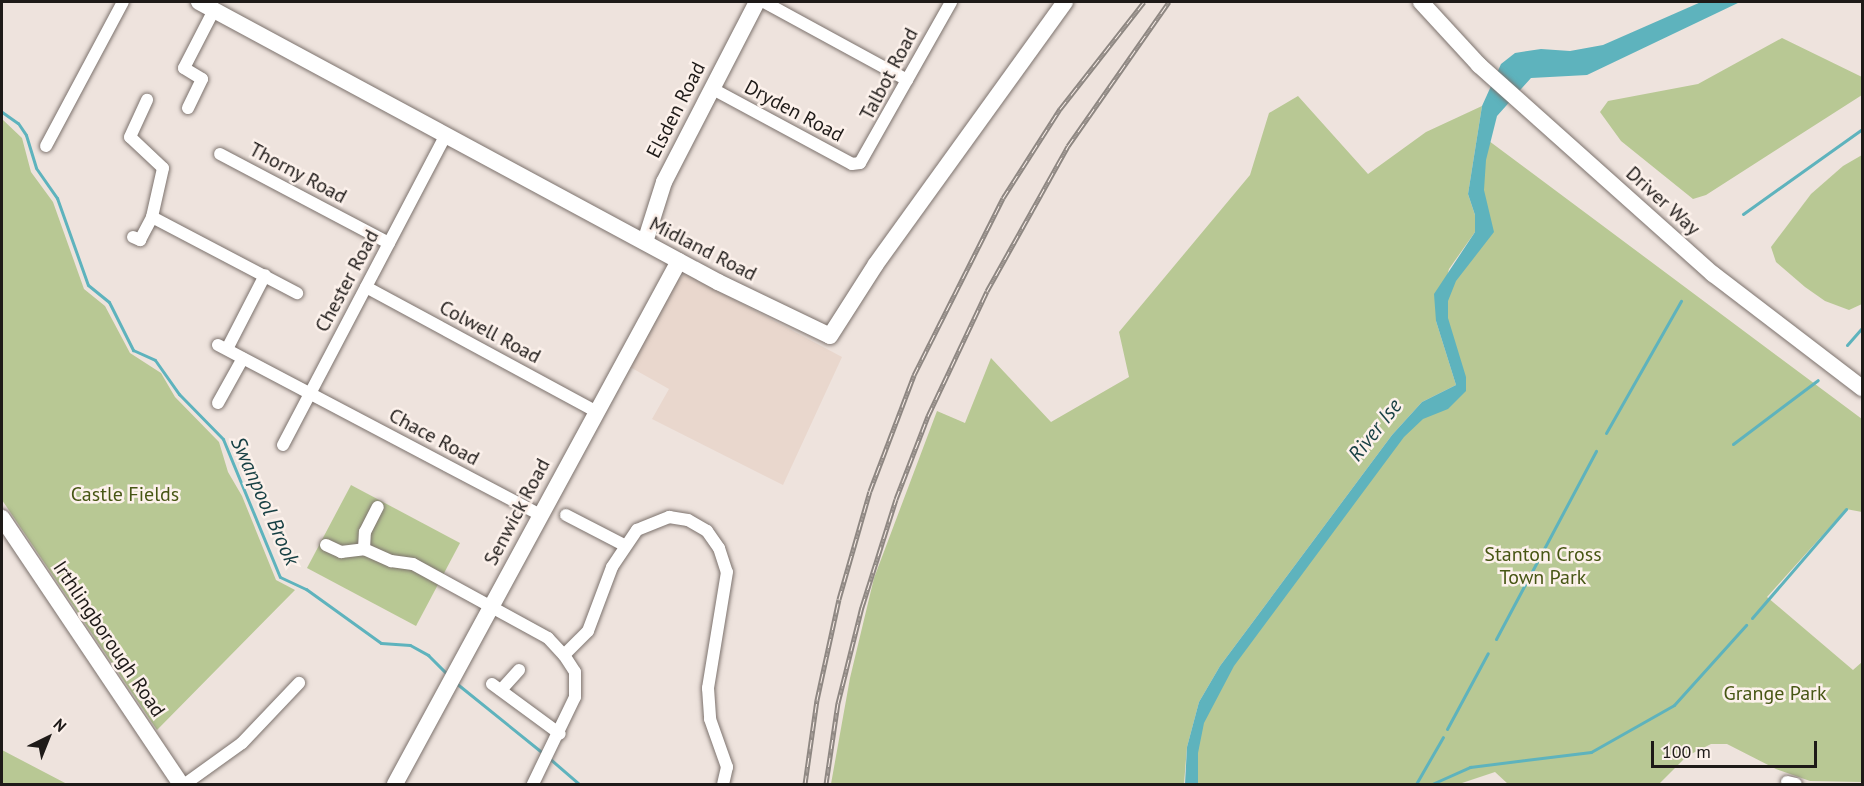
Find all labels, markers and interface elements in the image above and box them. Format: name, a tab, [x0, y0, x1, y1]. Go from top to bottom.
street label: Talbot Road	[855, 24, 923, 124]
street label: Elsden Road	[642, 58, 710, 162]
street label: Dryden Road	[740, 75, 848, 147]
street label: Thorny Road	[245, 137, 351, 209]
street label: Driver Way	[1621, 161, 1705, 241]
street label: Midland Road	[645, 212, 761, 286]
street label: Chester Road	[310, 226, 384, 336]
street label: Colwell Road	[435, 295, 545, 369]
water label: River Ise	[1343, 394, 1407, 466]
street label: Chace Road	[385, 403, 483, 471]
water label: Swanpool Brook	[225, 433, 305, 569]
street label: Senwick Road	[479, 454, 555, 570]
park label: Castle Fields	[71, 482, 179, 506]
park label: Stanton Cross Town Park	[1484, 542, 1602, 589]
street label: Irthlingborough Road	[48, 556, 170, 722]
park label: Grange Park	[1724, 681, 1826, 705]
north arrow	[18, 708, 78, 768]
text: N	[50, 714, 71, 736]
scale bar	[1654, 729, 1820, 767]
text: 100 m	[1662, 740, 1711, 763]

